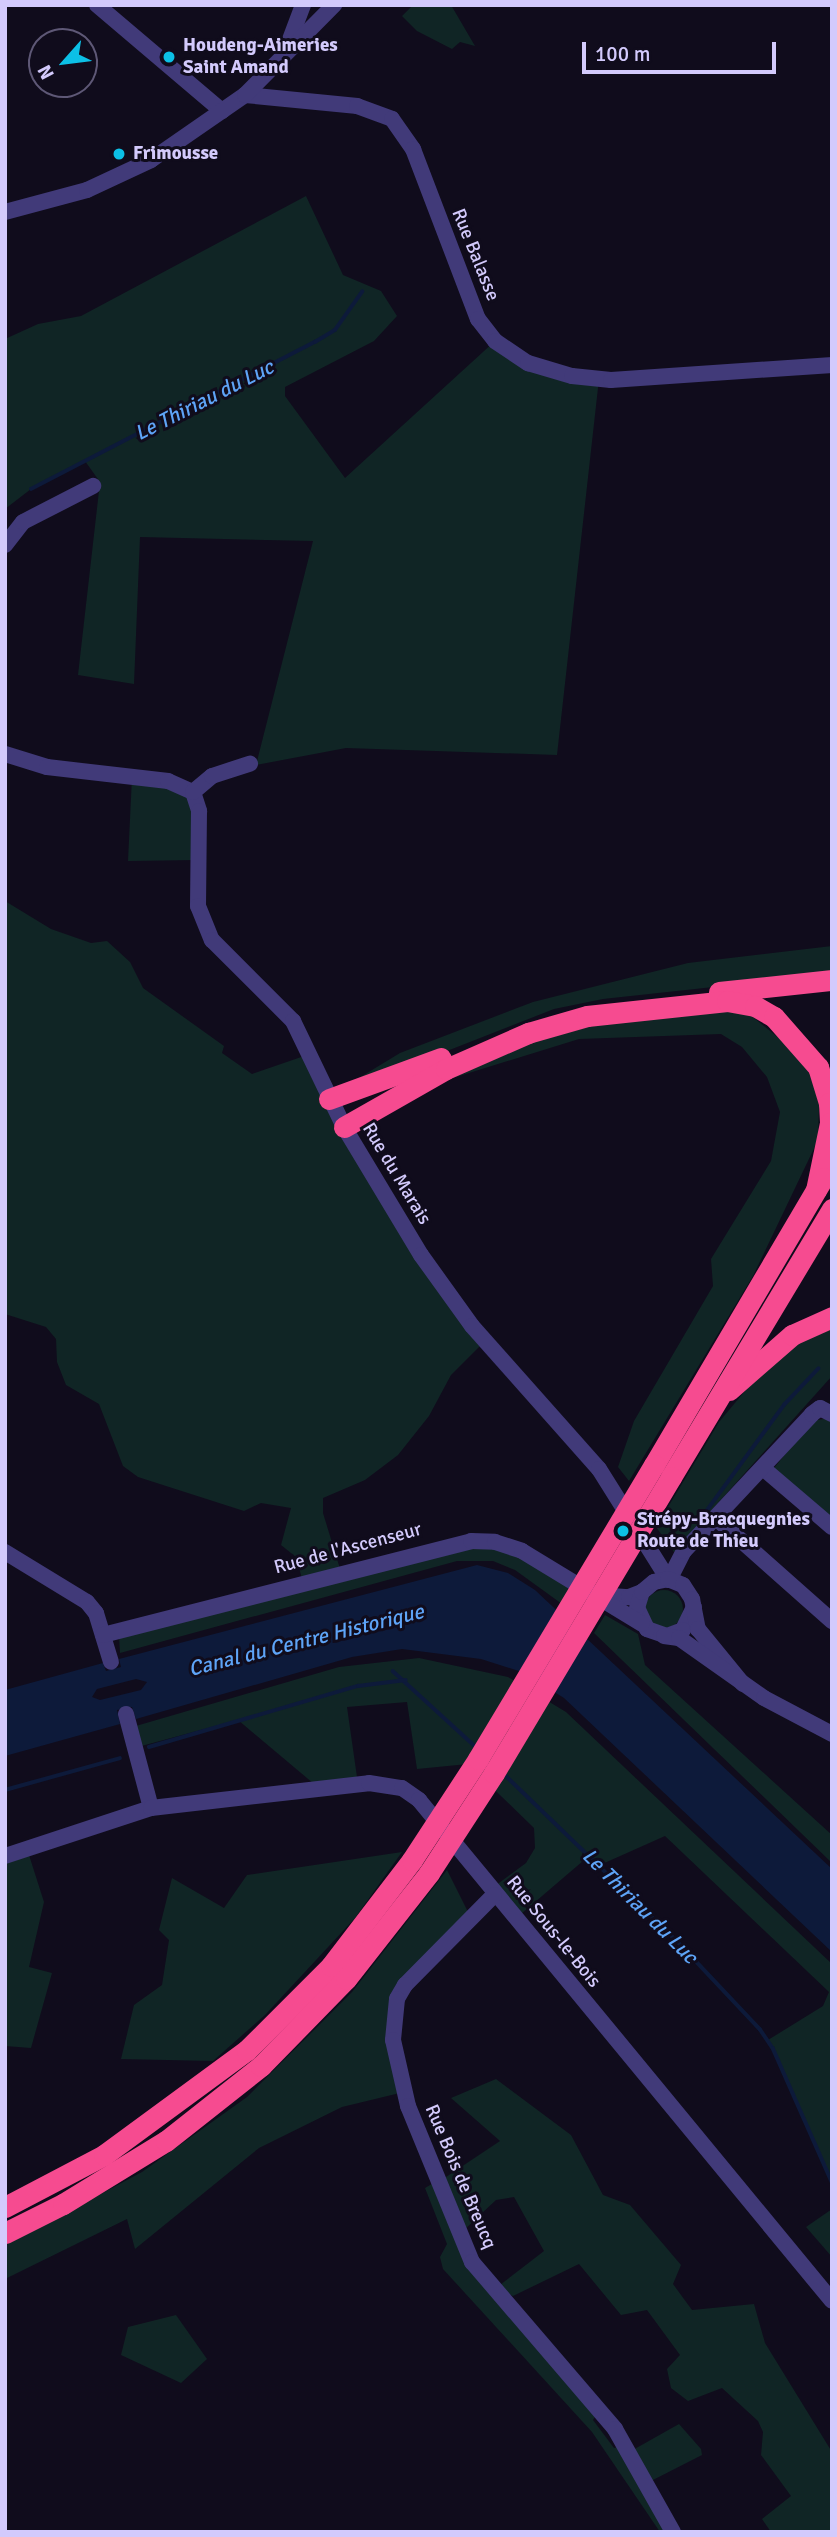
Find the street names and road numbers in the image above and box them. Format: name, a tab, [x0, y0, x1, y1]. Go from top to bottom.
street label: Rue Balasse	[446, 206, 504, 304]
street label: Rue du Marais	[357, 1119, 435, 1229]
street label: Rue de l'Ascenseur	[272, 1518, 424, 1580]
street label: Rue Sous-le-Bois	[501, 1872, 605, 1992]
street label: Rue Bois de Breucq	[419, 2101, 501, 2253]

